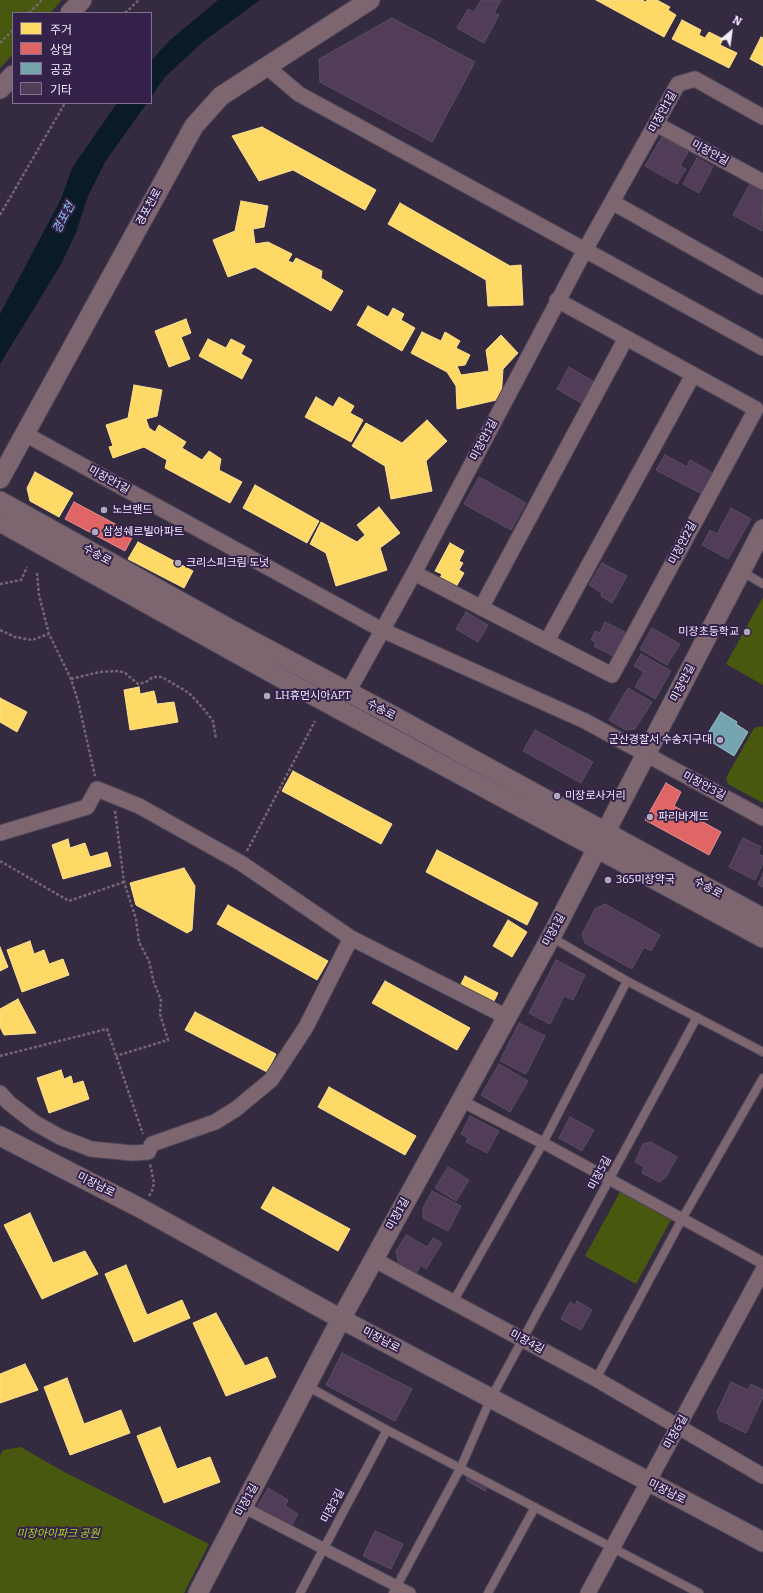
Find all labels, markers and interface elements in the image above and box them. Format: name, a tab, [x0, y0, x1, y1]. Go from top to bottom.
legend	[12, 12, 152, 104]
north arrow	[711, 12, 751, 52]
text: N	[730, 13, 744, 29]
text: 주거	[50, 23, 72, 37]
text: 상업	[50, 43, 72, 57]
text: 공공	[50, 63, 72, 77]
text: 기타	[50, 83, 72, 97]
street label: 미장안1길	[646, 89, 680, 135]
street label: 미장안길	[689, 137, 731, 169]
street label: 경포천로	[133, 186, 165, 228]
water label: 경포천	[50, 200, 78, 236]
street label: 미장안1길	[468, 417, 500, 463]
street label: 미장안1길	[86, 463, 132, 497]
place label: 노브랜드	[112, 503, 152, 517]
marker: 노브랜드	[99, 505, 109, 515]
street label: 미장안2길	[666, 519, 700, 567]
place label: 삼성쉐르빌아파트	[103, 525, 184, 539]
marker: 삼성쉐르빌아파트	[90, 527, 100, 537]
street label: 수송로	[81, 542, 113, 568]
place label: 크리스피크림 도넛	[186, 556, 269, 570]
marker: 크리스피크림 도넛	[173, 558, 183, 568]
place label: 미장초등학교	[678, 625, 739, 639]
marker: 미장초등학교	[742, 627, 752, 637]
street label: 미장안길	[668, 662, 698, 704]
place label: LH휴먼시아APT	[275, 689, 351, 703]
marker: LH휴먼시아APT	[262, 691, 272, 701]
street label: 수송로	[364, 697, 398, 723]
place label: 군산경찰서 수송지구대	[609, 733, 712, 747]
marker: 군산경찰서 수송지구대	[715, 735, 725, 745]
street label: 미장안3길	[680, 769, 728, 803]
place label: 미장로사거리	[565, 789, 626, 803]
marker: 미장로사거리	[552, 791, 562, 801]
place label: 파리바게뜨	[658, 810, 709, 824]
marker: 파리바게뜨	[645, 812, 655, 822]
place label: 365미장약국	[616, 873, 675, 887]
marker: 365미장약국	[603, 875, 613, 885]
street label: 수송로	[692, 875, 724, 901]
street label: 미장1길	[540, 912, 568, 948]
street label: 미장5길	[586, 1154, 614, 1192]
street label: 미장남로	[75, 1170, 117, 1200]
street label: 미장1길	[384, 1196, 412, 1232]
street label: 미장남로	[360, 1325, 402, 1355]
street label: 미장4길	[508, 1328, 546, 1356]
street label: 미장6길	[661, 1413, 691, 1451]
street label: 미장남로	[646, 1477, 688, 1507]
street label: 미장1길	[233, 1482, 261, 1518]
street label: 미장3길	[319, 1487, 347, 1525]
park label: 미장아이파크 공원	[16, 1527, 100, 1541]

